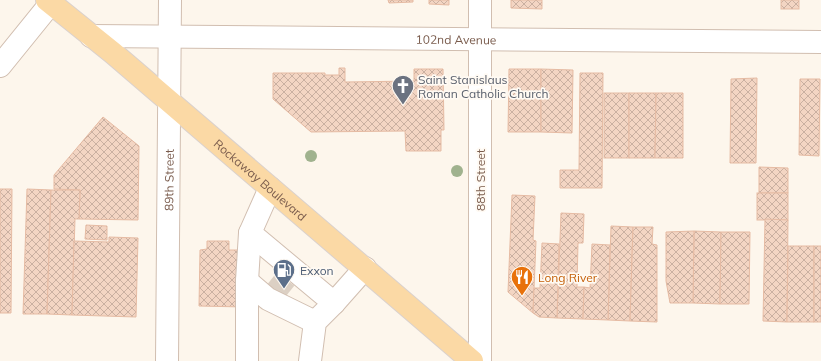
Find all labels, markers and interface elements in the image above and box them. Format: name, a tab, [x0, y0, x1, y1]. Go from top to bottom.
street label: 102nd Avenue	[415, 31, 496, 47]
place label: Saint Stanislaus Roman Catholic Church	[418, 72, 548, 101]
church icon: Saint Stanislaus Roman Catholic Church	[390, 73, 416, 106]
street label: Rockaway Boulevard	[211, 136, 310, 223]
street label: 89th Street	[161, 149, 176, 211]
street label: 88th Street	[473, 149, 488, 211]
fuel station icon: Exxon	[271, 257, 297, 290]
place label: Exxon	[300, 263, 334, 278]
restaurant icon: Long River	[509, 264, 535, 297]
place label: Long River	[538, 270, 598, 285]

